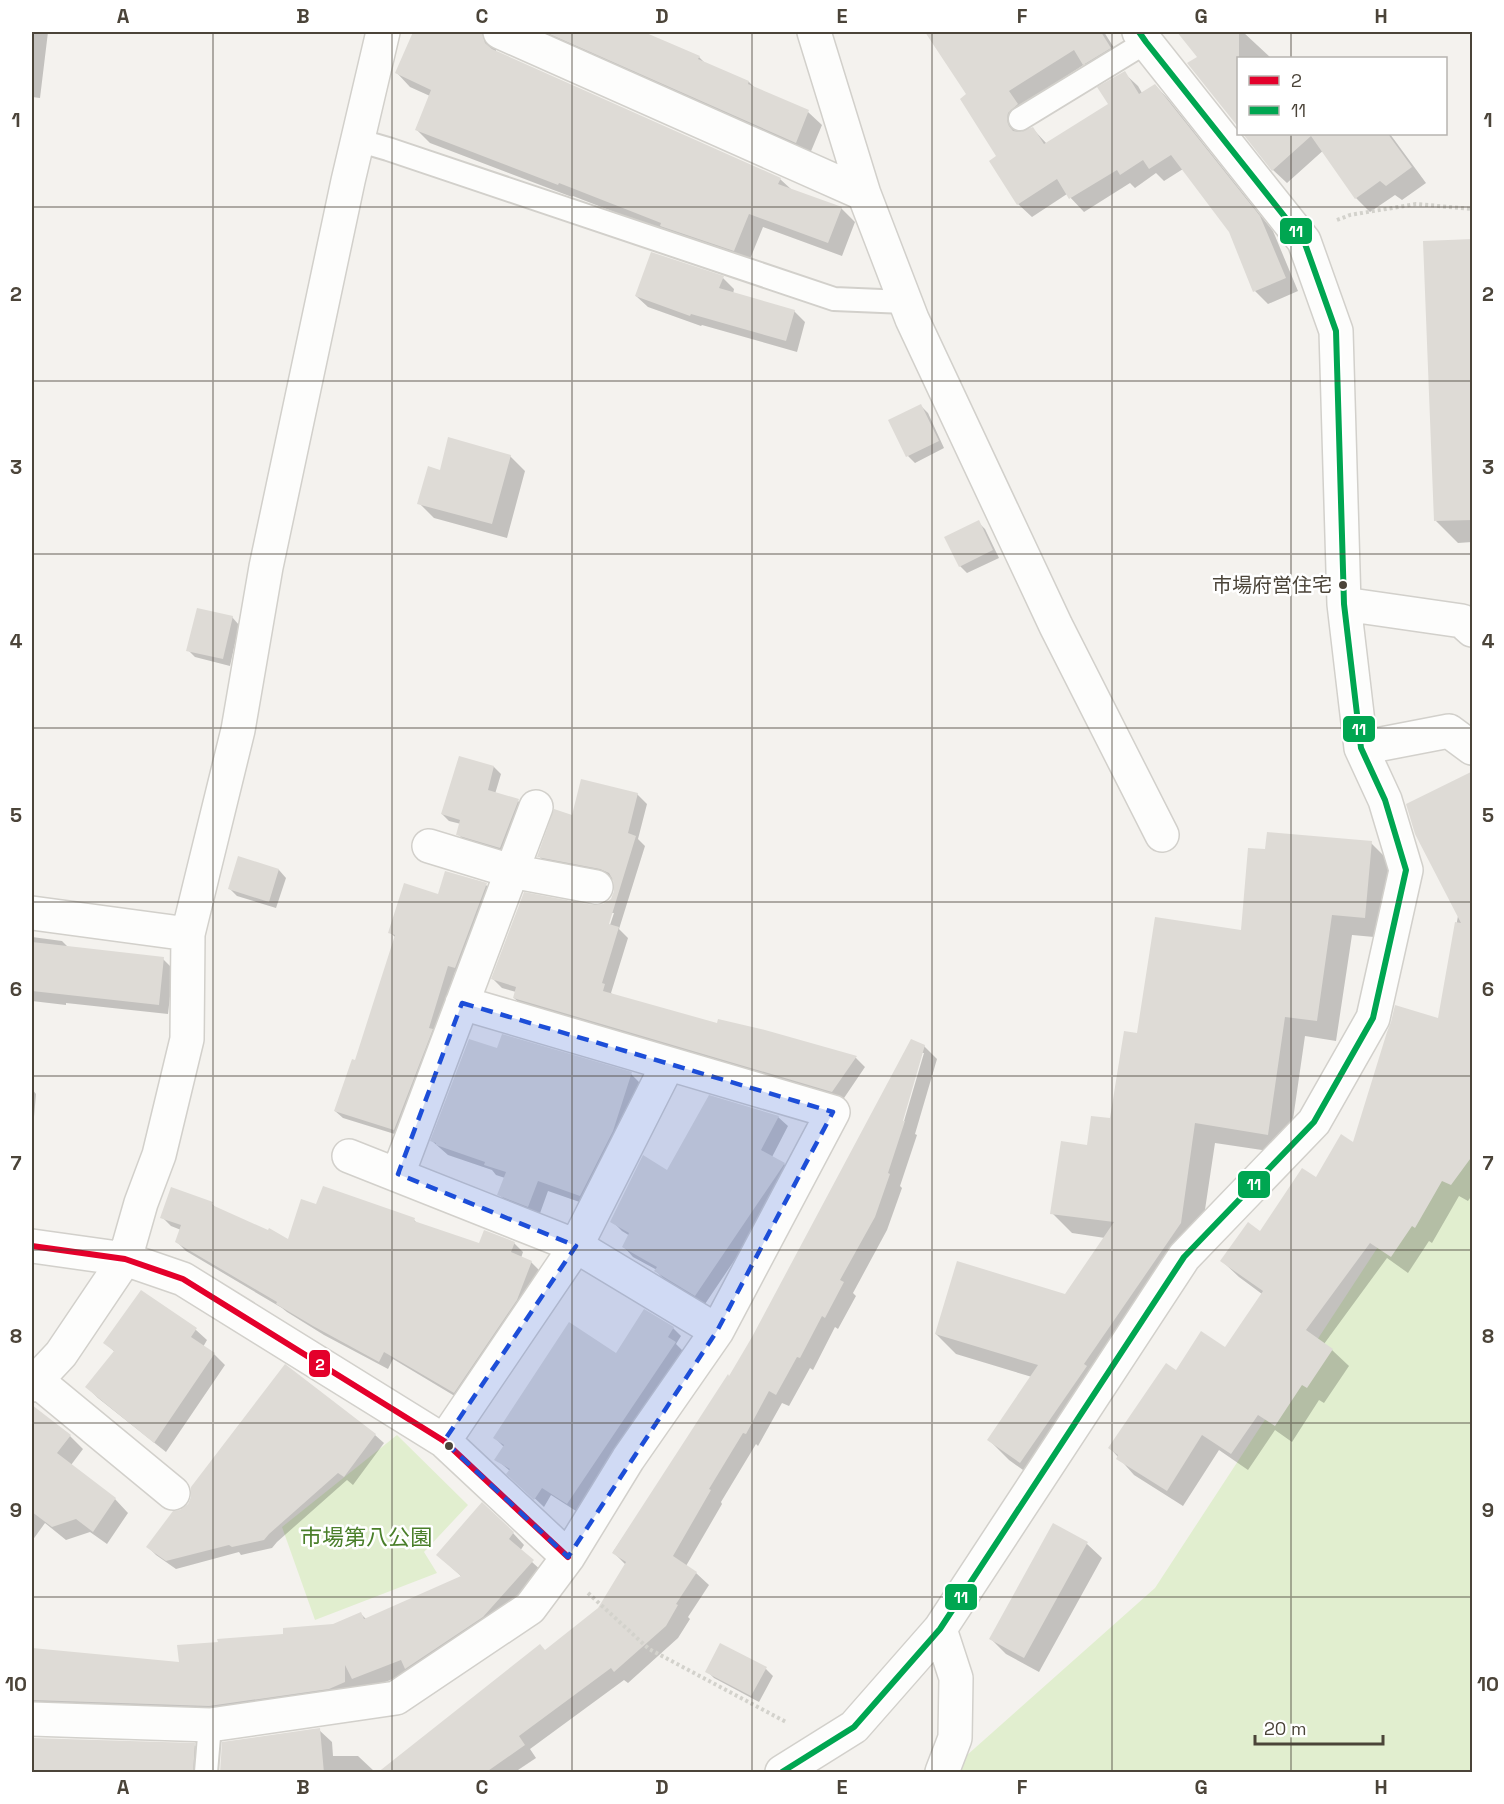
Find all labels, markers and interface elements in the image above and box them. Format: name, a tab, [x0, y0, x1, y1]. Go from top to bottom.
text: A	[117, 3, 130, 29]
text: B	[296, 3, 310, 29]
text: C	[476, 3, 489, 29]
text: D	[655, 3, 669, 29]
text: E	[836, 3, 848, 29]
text: F	[1017, 3, 1028, 29]
text: G	[1194, 3, 1208, 29]
text: H	[1374, 3, 1388, 29]
legend	[1237, 57, 1447, 135]
text: 2	[1291, 69, 1302, 92]
text: 11	[1291, 99, 1306, 122]
text: 1	[11, 107, 21, 133]
text: 1	[1483, 107, 1493, 133]
line badge: 11	[1279, 217, 1313, 245]
text: 11	[1289, 221, 1303, 242]
text: 2	[10, 281, 22, 307]
text: 2	[1482, 281, 1494, 307]
text: 3	[10, 454, 22, 480]
text: 3	[1482, 454, 1494, 480]
place label: 市場府営住宅	[1212, 572, 1332, 598]
marker: 市場府営住宅	[1337, 579, 1349, 591]
text: 4	[10, 628, 23, 654]
text: 4	[1482, 628, 1495, 654]
line badge: 11	[1342, 715, 1376, 743]
text: 11	[1352, 719, 1366, 740]
text: 5	[10, 802, 22, 828]
text: 5	[1482, 802, 1494, 828]
text: 6	[10, 976, 22, 1002]
text: 6	[1482, 976, 1494, 1002]
text: 7	[10, 1150, 22, 1176]
text: 7	[1482, 1150, 1494, 1176]
line badge: 11	[1237, 1170, 1271, 1199]
text: 11	[1247, 1174, 1261, 1195]
text: 8	[10, 1323, 22, 1349]
text: 8	[1482, 1323, 1494, 1349]
line badge: 2	[308, 1349, 331, 1378]
text: 2	[315, 1354, 325, 1375]
unlabelled marker	[443, 1440, 455, 1452]
text: 9	[10, 1497, 22, 1523]
text: 9	[1482, 1497, 1494, 1523]
park label: 市場第八公園	[300, 1523, 432, 1551]
line badge: 11	[944, 1583, 978, 1611]
text: 11	[954, 1587, 968, 1608]
text: 10	[5, 1671, 27, 1697]
text: 10	[1477, 1671, 1499, 1697]
scale bar	[1255, 1708, 1382, 1746]
text: 20 m	[1264, 1717, 1307, 1740]
text: A	[117, 1774, 130, 1800]
text: B	[296, 1774, 310, 1800]
text: C	[476, 1774, 489, 1800]
text: D	[655, 1774, 669, 1800]
text: E	[836, 1774, 848, 1800]
text: F	[1017, 1774, 1028, 1800]
text: G	[1194, 1774, 1208, 1800]
text: H	[1374, 1774, 1388, 1800]

